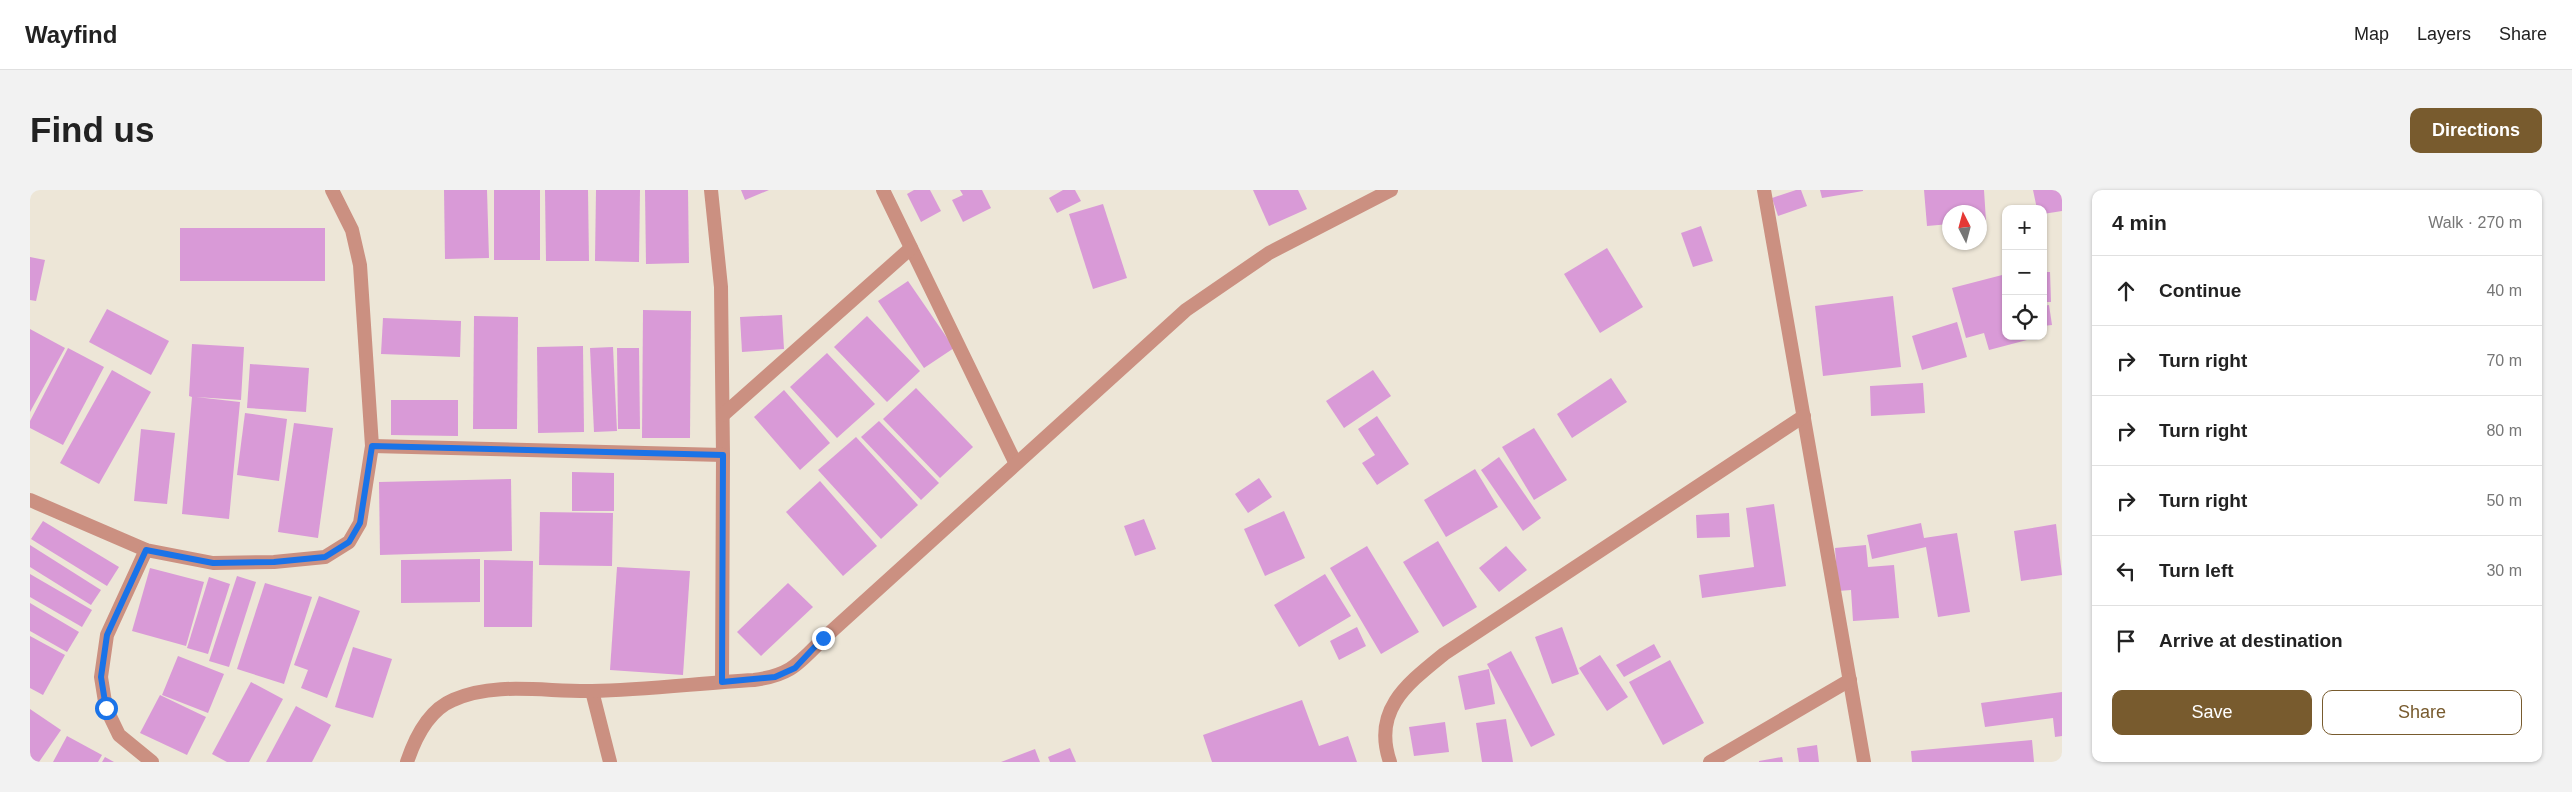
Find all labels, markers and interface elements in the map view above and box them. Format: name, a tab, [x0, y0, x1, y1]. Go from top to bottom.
text: Wayfind	[25, 21, 117, 48]
text: Map	[2354, 24, 2389, 44]
text: Layers	[2417, 24, 2471, 44]
text: Share	[2499, 24, 2547, 44]
button: Directions	[2410, 108, 2542, 153]
text: Find us	[30, 110, 154, 149]
north arrow	[1942, 205, 1987, 250]
map controls	[2002, 205, 2047, 340]
button: +	[2002, 205, 2047, 250]
text: 4 min	[2112, 211, 2167, 234]
text: Walk · 270 m	[2428, 214, 2522, 231]
button: −	[2002, 250, 2047, 295]
icon: ahead	[2112, 277, 2140, 305]
text: Continue	[2159, 280, 2241, 301]
text: 40 m	[2486, 282, 2522, 299]
button: locate	[2002, 295, 2047, 340]
icon: right	[2112, 347, 2140, 375]
text: Turn right	[2159, 350, 2247, 371]
text: 70 m	[2486, 352, 2522, 369]
icon: right	[2112, 417, 2140, 445]
text: Turn right	[2159, 420, 2247, 441]
text: 80 m	[2486, 422, 2522, 439]
icon: right	[2112, 487, 2140, 515]
text: Turn right	[2159, 490, 2247, 511]
text: 50 m	[2486, 492, 2522, 509]
icon: left	[2112, 557, 2140, 585]
text: Turn left	[2159, 560, 2234, 581]
text: 30 m	[2486, 562, 2522, 579]
route end	[812, 627, 835, 650]
icon: arrive	[2112, 627, 2140, 655]
text: Arrive at destination	[2159, 630, 2343, 651]
button: Save	[2112, 690, 2312, 735]
button: Share	[2322, 690, 2522, 735]
route start	[95, 697, 118, 720]

